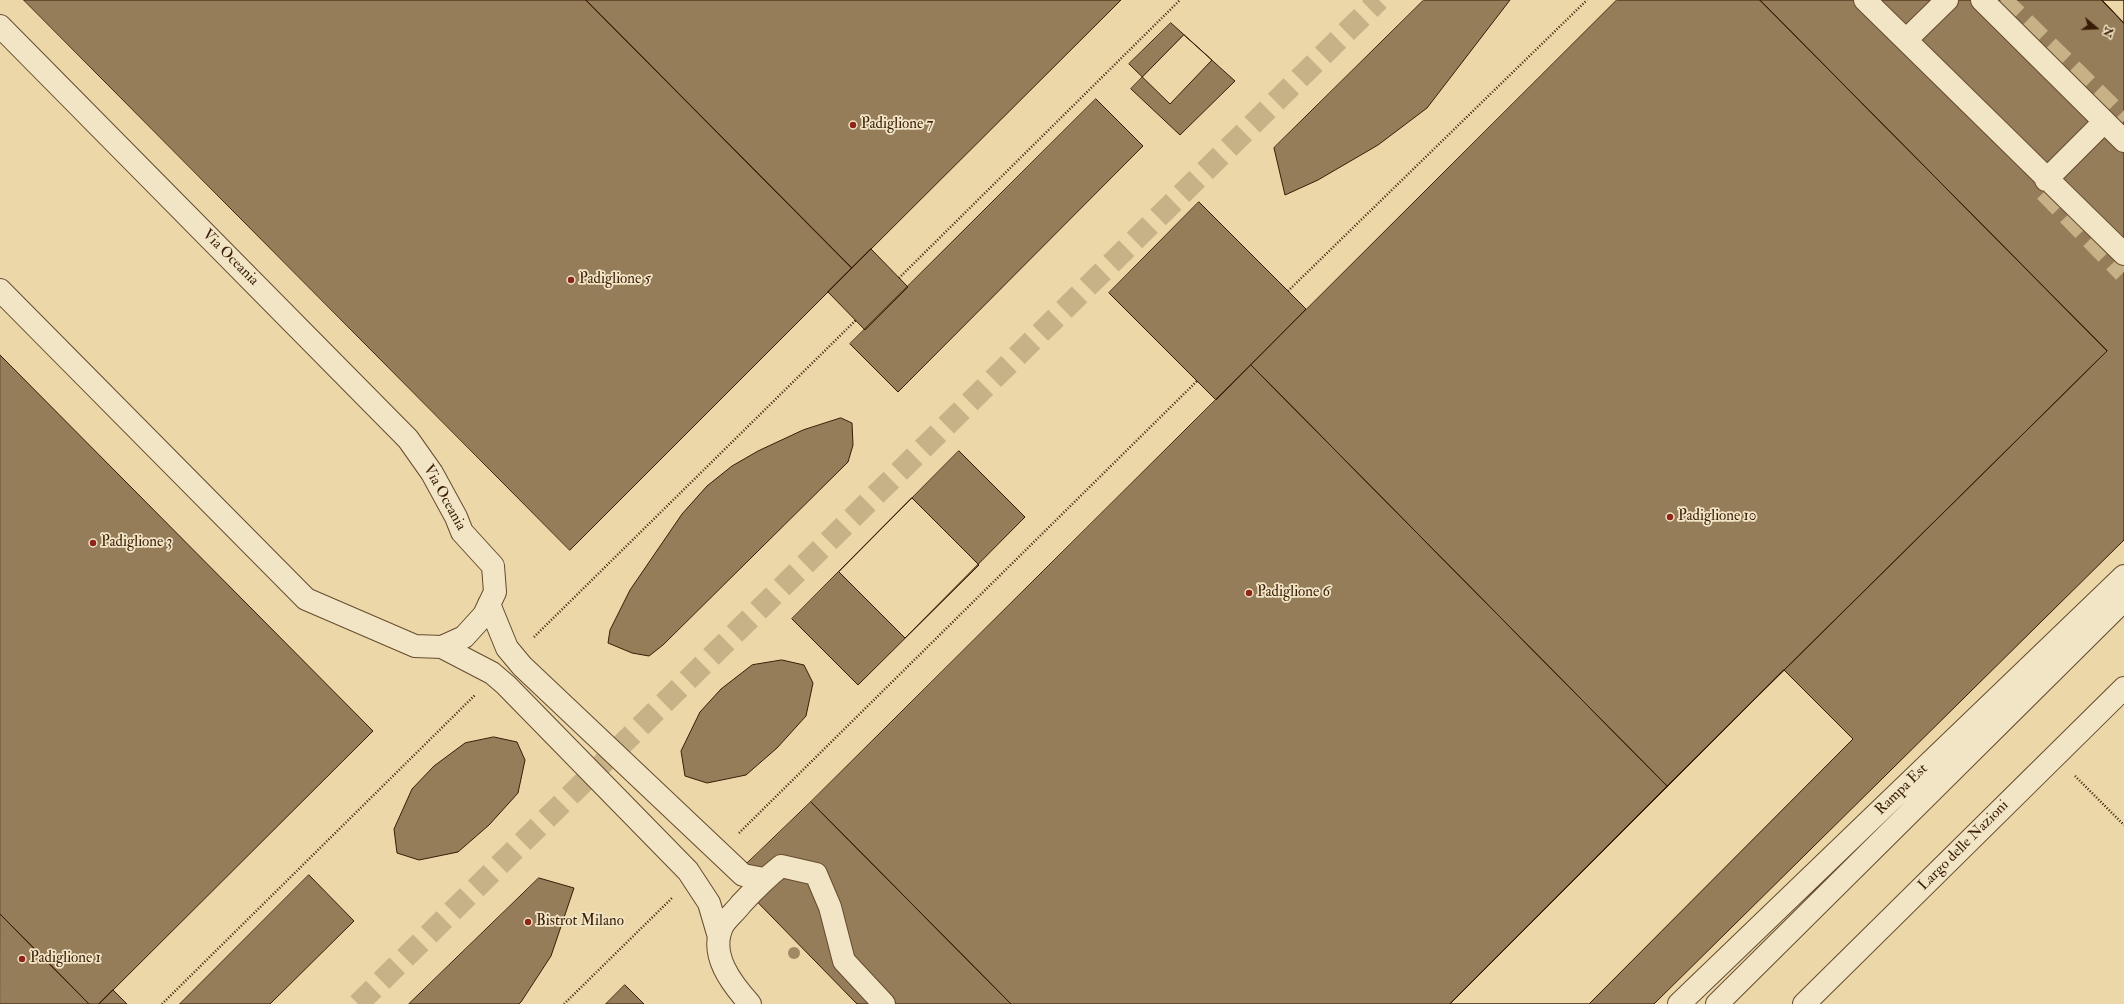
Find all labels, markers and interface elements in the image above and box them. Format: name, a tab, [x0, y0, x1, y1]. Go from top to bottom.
north arrow	[2076, 8, 2116, 48]
text: N	[2100, 25, 2116, 39]
place label: Padiglione 7	[861, 116, 933, 134]
marker: Padiglione 7	[848, 120, 858, 130]
street label: Via Oceania	[198, 226, 262, 290]
place label: Padiglione 5	[579, 271, 651, 289]
marker: Padiglione 5	[566, 275, 576, 285]
street label: Via Oceania	[419, 462, 469, 534]
place label: Padiglione 10	[1678, 508, 1756, 526]
marker: Padiglione 10	[1665, 512, 1675, 522]
place label: Padiglione 3	[101, 534, 172, 552]
marker: Padiglione 3	[88, 538, 98, 548]
place label: Padiglione 6	[1257, 584, 1330, 602]
marker: Padiglione 6	[1244, 588, 1254, 598]
street label: Rampa Est	[1872, 761, 1932, 819]
street label: Largo delle Nazioni	[1915, 797, 2013, 895]
place label: Bistrot Milano	[536, 913, 624, 931]
marker: Bistrot Milano	[523, 917, 533, 927]
place label: Padiglione 1	[30, 950, 101, 968]
marker: Padiglione 1	[17, 954, 27, 964]

